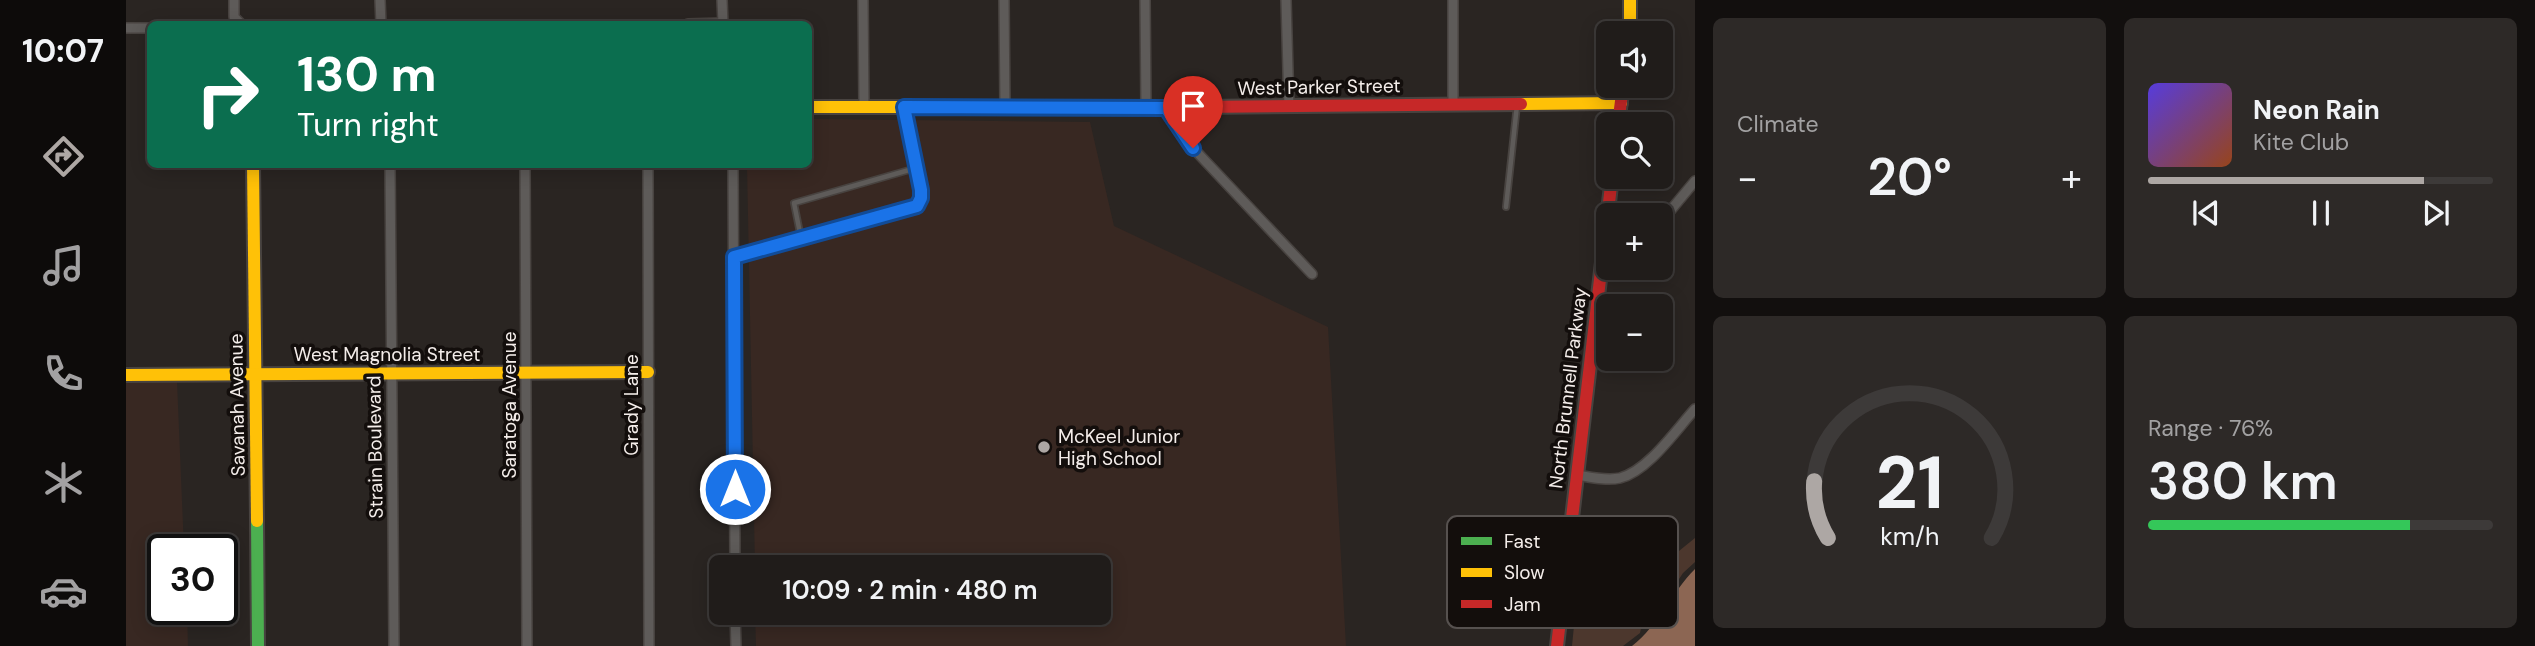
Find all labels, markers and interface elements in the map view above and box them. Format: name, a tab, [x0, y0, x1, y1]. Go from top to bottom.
map controls	[1596, 21, 1673, 371]
button: sound	[1596, 21, 1673, 98]
text: 10:07	[22, 30, 104, 72]
text: 130 m	[297, 42, 437, 106]
icon: right	[182, 49, 273, 140]
street label: West Parker Street	[1237, 73, 1401, 101]
pin	[1163, 76, 1223, 148]
icon: arrive	[1174, 87, 1212, 125]
text: Neon Rain	[2253, 93, 2380, 127]
text: Turn right	[297, 104, 439, 146]
text: Climate	[1737, 109, 1819, 139]
button: search	[1596, 112, 1673, 189]
text: Kite Club	[2253, 127, 2349, 157]
icon: directions	[39, 132, 88, 181]
text: 20°	[1867, 143, 1952, 211]
text: −	[1737, 153, 1758, 203]
text: +	[2061, 153, 2082, 203]
icon: previous	[2187, 194, 2225, 232]
icon: pause	[2302, 194, 2340, 232]
icon: next	[2417, 194, 2455, 232]
button: +	[1596, 203, 1673, 280]
icon: music	[39, 241, 88, 290]
street label: North Brunnell Parkway	[1543, 285, 1593, 490]
button: −	[1596, 294, 1673, 371]
street label: Saratoga Avenue	[497, 331, 522, 479]
street label: Savanah Avenue	[223, 333, 251, 477]
street label: West Magnolia Street	[294, 342, 480, 367]
icon: phone	[39, 349, 88, 398]
street label: Grady Lane	[619, 354, 644, 456]
street label: Strain Boulevard	[361, 375, 389, 519]
text: Range · 76%	[2148, 413, 2273, 443]
place label: McKeel Junior High School	[1058, 424, 1180, 471]
text: 21	[1875, 436, 1944, 531]
marker: McKeel Junior High School	[1036, 439, 1052, 455]
text: 380 km	[2148, 447, 2338, 515]
position arrow	[698, 452, 772, 526]
icon: climate	[39, 458, 88, 507]
legend	[1447, 516, 1678, 628]
text: km/h	[1880, 520, 1939, 553]
text: Fast	[1504, 529, 1540, 554]
speed limit sign: 30	[147, 534, 238, 625]
text: Slow	[1504, 560, 1545, 585]
icon: car	[39, 567, 88, 616]
text: 10:09 · 2 min · 480 m	[782, 573, 1038, 607]
text: Jam	[1504, 592, 1541, 617]

